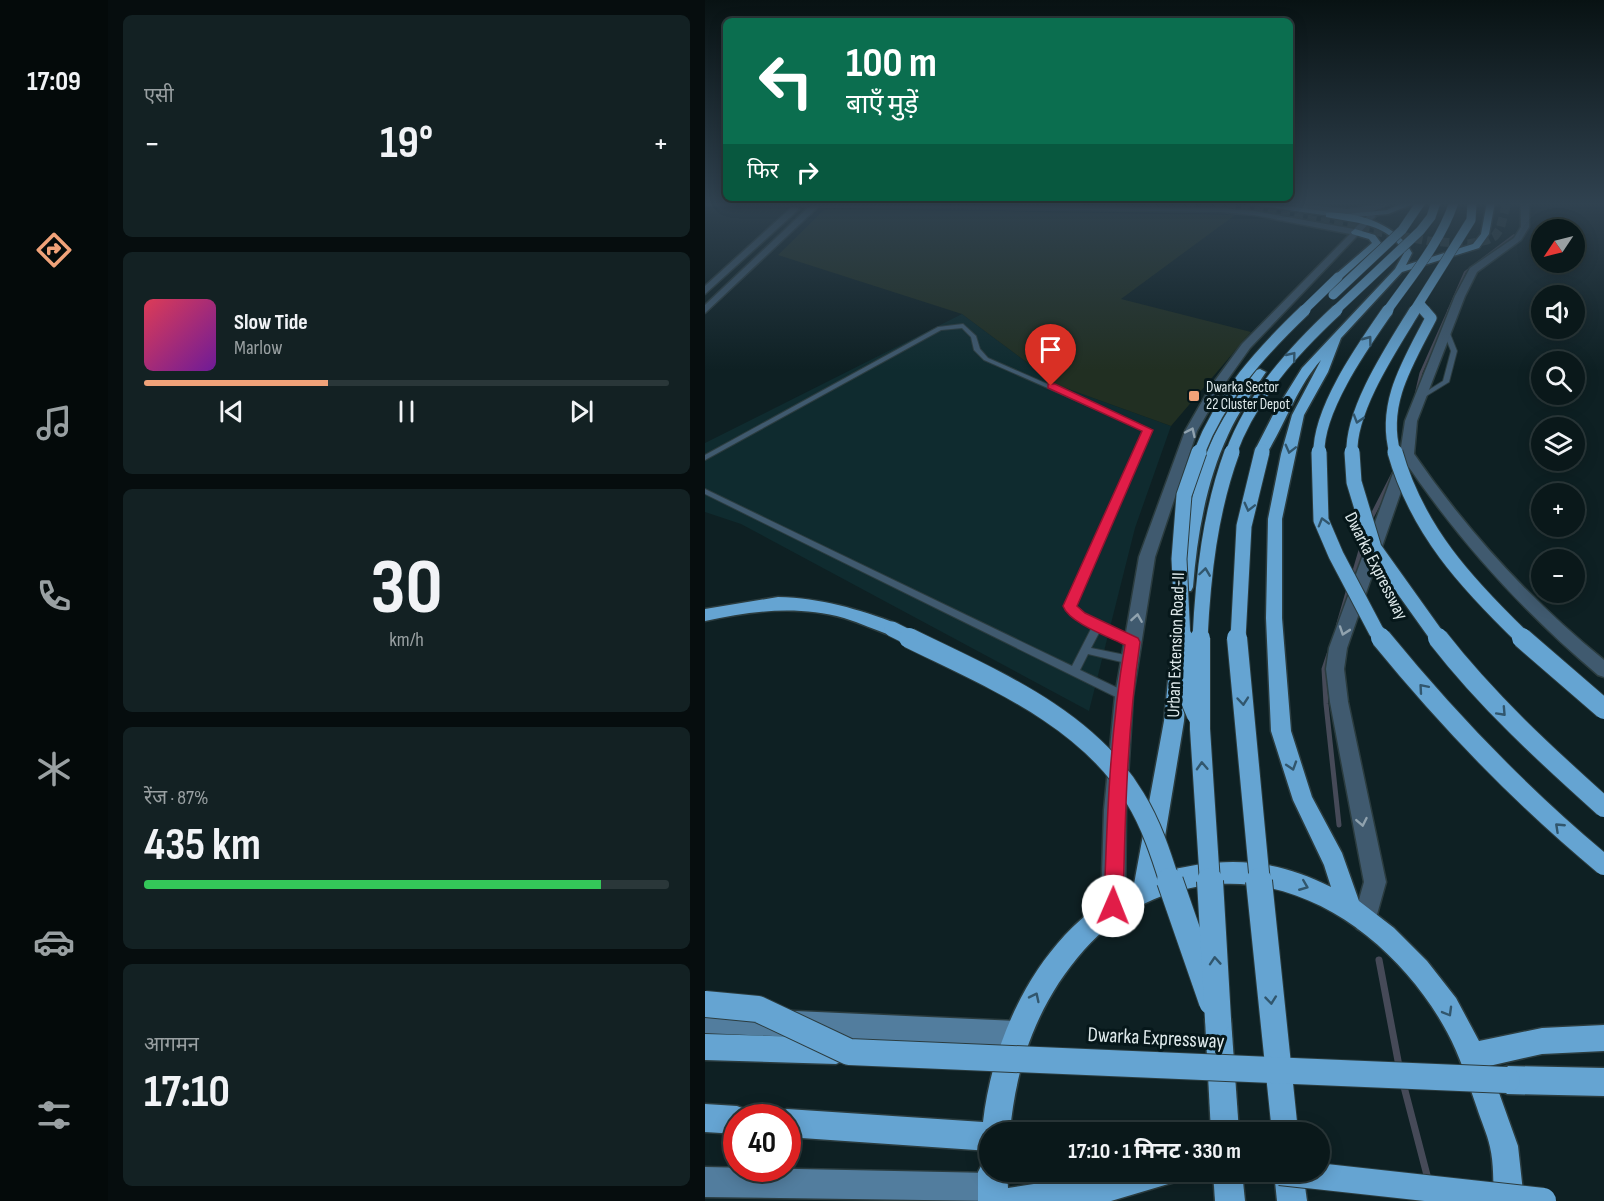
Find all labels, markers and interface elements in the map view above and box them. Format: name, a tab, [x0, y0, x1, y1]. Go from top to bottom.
text: 100 m	[846, 38, 937, 89]
icon: left	[747, 42, 825, 120]
text: 17:09	[27, 66, 81, 98]
text: एसी	[144, 84, 174, 108]
text: बाएँ मुड़ें	[846, 89, 918, 121]
text: 19°	[380, 116, 433, 171]
text: −	[144, 124, 160, 164]
text: +	[653, 124, 669, 164]
icon: right	[791, 156, 824, 189]
text: फिर	[747, 158, 779, 185]
north arrow	[1531, 219, 1585, 273]
map controls	[1531, 219, 1585, 603]
icon: directions	[33, 229, 75, 271]
button: sound	[1531, 285, 1585, 339]
text: Slow Tide	[234, 309, 308, 336]
pin	[1025, 324, 1076, 386]
icon: arrive	[1034, 333, 1067, 366]
text: Marlow	[234, 336, 282, 360]
one-way arrow	[1361, 336, 1372, 347]
button: search	[1531, 351, 1585, 405]
one-way arrow	[1285, 352, 1296, 363]
place label: Dwarka Sector 22 Cluster Depot	[1206, 378, 1291, 414]
marker: Dwarka Sector 22 Cluster Depot	[1187, 389, 1201, 403]
icon: previous	[215, 395, 248, 428]
icon: pause	[390, 395, 423, 428]
icon: next	[565, 395, 598, 428]
icon: music	[33, 402, 75, 444]
one-way arrow	[1353, 413, 1365, 424]
button: layers	[1531, 417, 1585, 471]
one-way arrow	[1184, 427, 1196, 438]
one-way arrow	[1284, 444, 1297, 454]
button: +	[1531, 483, 1585, 537]
one-way arrow	[1243, 502, 1256, 512]
street label: Dwarka Expressway	[1340, 509, 1412, 623]
one-way arrow	[1318, 517, 1330, 528]
text: 30	[370, 542, 443, 635]
button: −	[1531, 549, 1585, 603]
one-way arrow	[1198, 567, 1210, 576]
street label: Urban Extension Road-II	[1163, 572, 1189, 718]
icon: phone	[33, 575, 75, 617]
one-way arrow	[1130, 613, 1142, 623]
one-way arrow	[1338, 625, 1351, 636]
text: km/h	[389, 628, 424, 652]
one-way arrow	[1419, 684, 1430, 695]
one-way arrow	[1236, 696, 1249, 706]
one-way arrow	[1495, 705, 1506, 716]
icon: climate	[33, 748, 75, 790]
one-way arrow	[1285, 760, 1297, 771]
one-way arrow	[1196, 762, 1209, 771]
text: रेंज · 87%	[144, 786, 209, 810]
one-way arrow	[1355, 817, 1368, 827]
text: 435 km	[144, 818, 261, 873]
one-way arrow	[1556, 823, 1566, 834]
position arrow	[1081, 874, 1145, 938]
one-way arrow	[1298, 879, 1309, 891]
icon: car	[33, 921, 75, 963]
one-way arrow	[1208, 956, 1221, 965]
one-way arrow	[1028, 992, 1040, 1003]
one-way arrow	[1265, 995, 1277, 1004]
one-way arrow	[1441, 1006, 1452, 1016]
street label: Dwarka Expressway	[1087, 1022, 1225, 1054]
text: आगमन	[144, 1033, 199, 1057]
text: 17:10	[144, 1065, 230, 1120]
icon: filters	[33, 1094, 75, 1136]
speed limit sign: 40	[723, 1104, 801, 1182]
text: 17:10 · 1 मिनट · 330 m	[1068, 1138, 1241, 1165]

